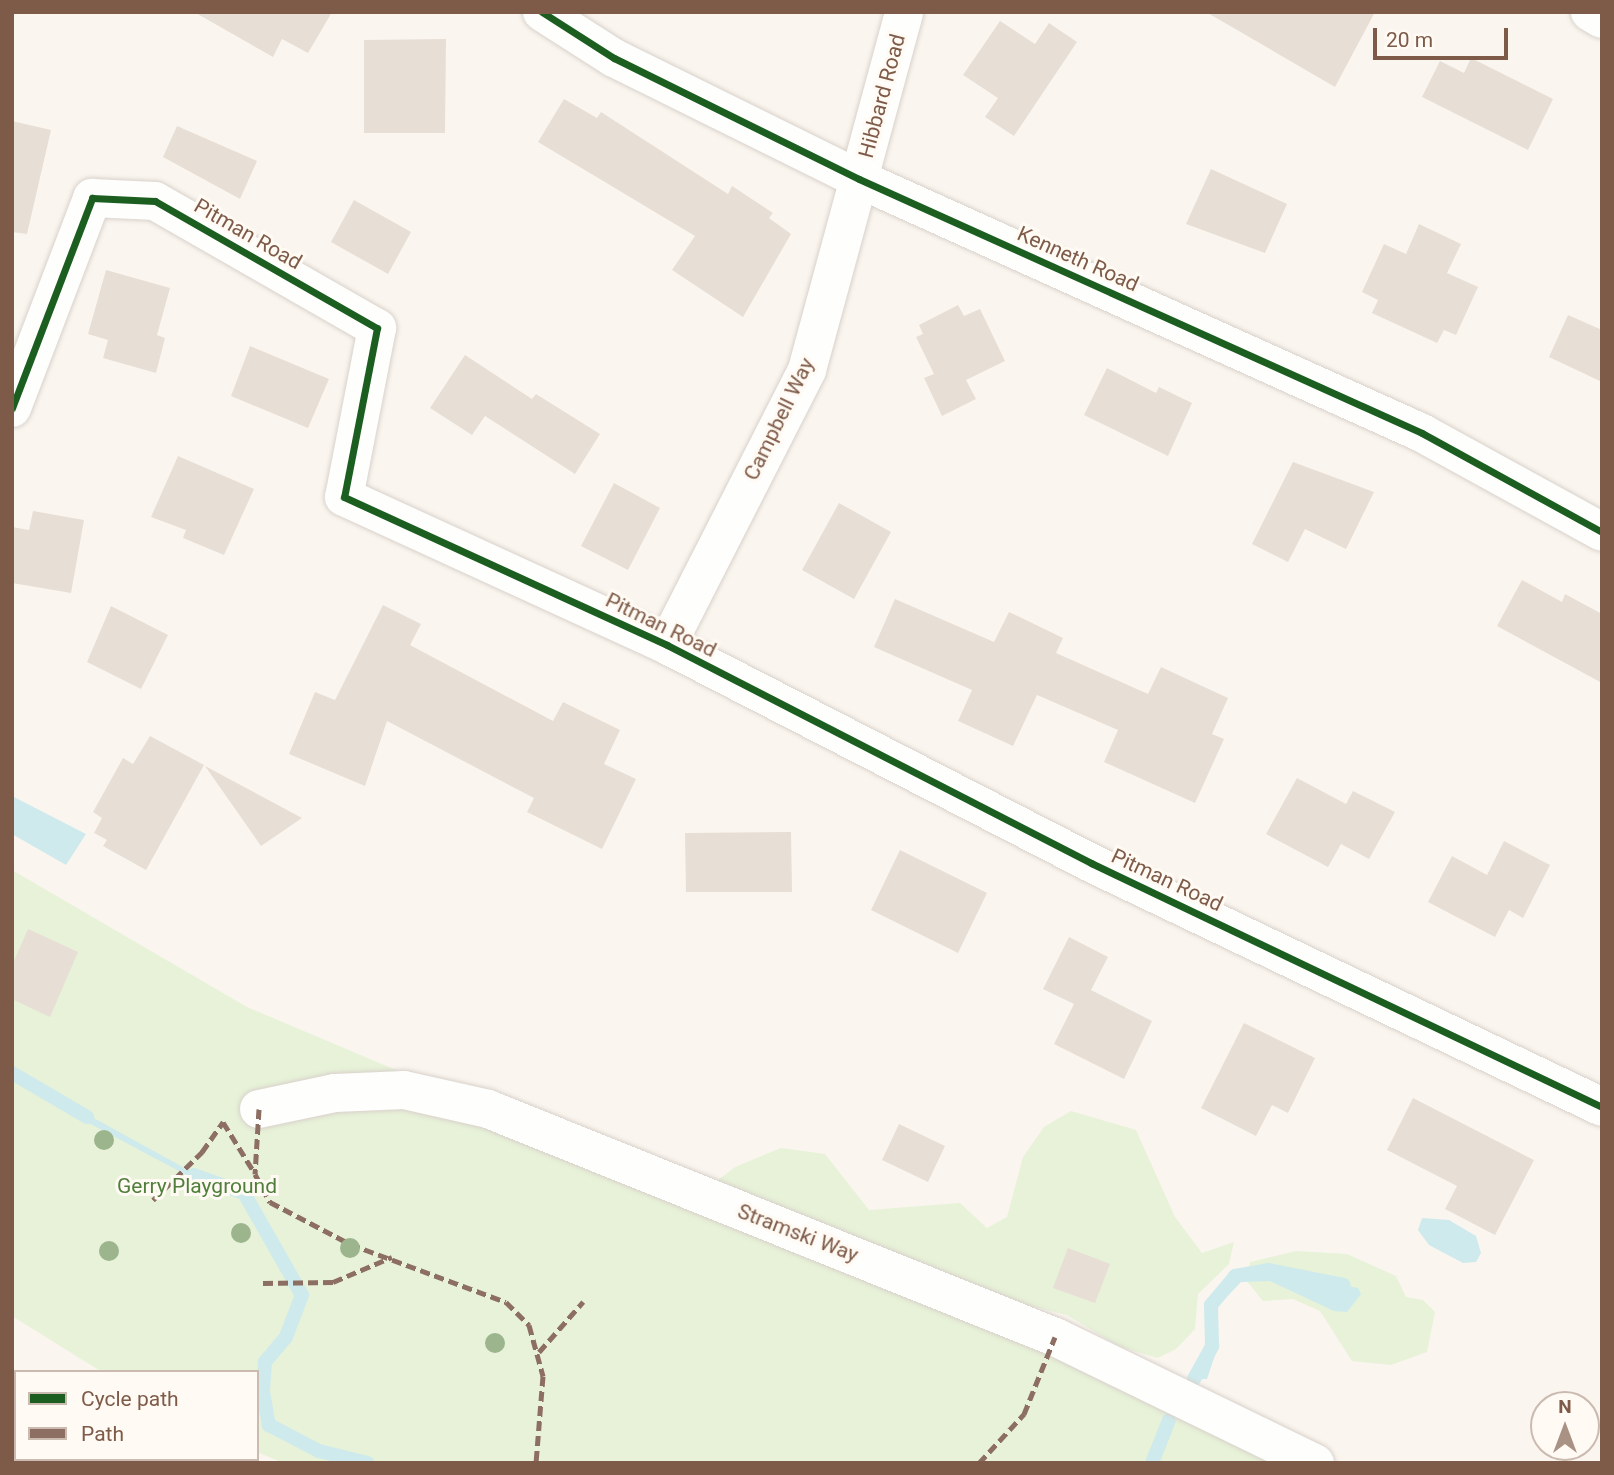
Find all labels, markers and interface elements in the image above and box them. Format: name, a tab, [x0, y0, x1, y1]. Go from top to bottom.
scale bar	[1376, 14, 1511, 58]
text: 20 m	[1386, 28, 1433, 52]
street label: Hibbard Road	[853, 31, 911, 161]
street label: Pitman Road	[190, 193, 306, 275]
street label: Kenneth Road	[1013, 221, 1143, 297]
street label: Campbell Way	[738, 354, 820, 484]
street label: Pitman Road	[602, 587, 720, 663]
street label: Pitman Road	[1107, 843, 1227, 917]
park label: Gerry Playground	[117, 1173, 277, 1199]
street label: Stramski Way	[734, 1198, 862, 1268]
legend	[14, 1370, 259, 1461]
text: Cycle path	[81, 1387, 179, 1411]
north arrow	[1530, 1391, 1600, 1461]
text: N	[1558, 1395, 1572, 1418]
text: Path	[81, 1422, 124, 1446]

